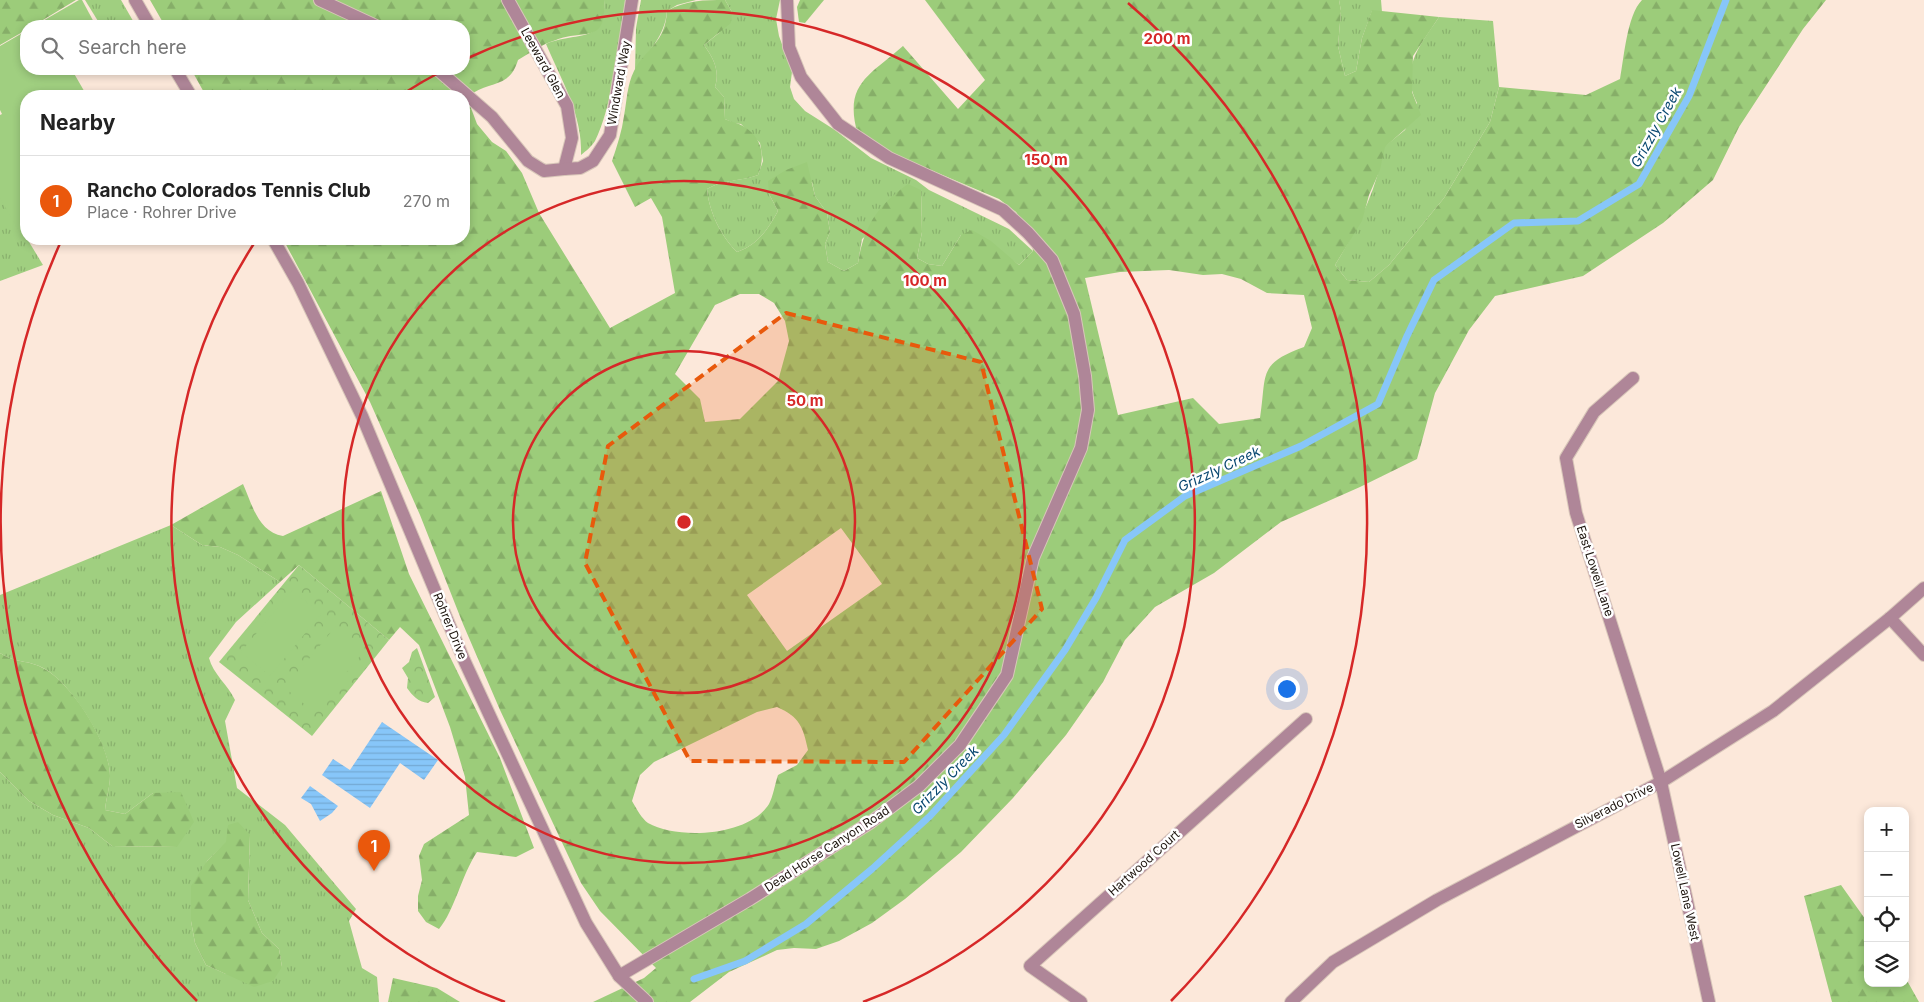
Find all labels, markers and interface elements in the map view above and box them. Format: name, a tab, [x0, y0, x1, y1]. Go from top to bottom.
search box	[20, 20, 470, 75]
street label: Leeward Glen	[518, 25, 569, 101]
text: 200 m	[1144, 29, 1190, 48]
icon: search	[38, 34, 66, 62]
text: Search here	[78, 36, 187, 59]
street label: Windward Way	[604, 39, 633, 126]
water label: Grizzly Creek	[1627, 83, 1685, 170]
text: Nearby	[40, 110, 115, 135]
text: 150 m	[1024, 150, 1068, 169]
text: Rancho Colorados Tennis Club	[87, 179, 371, 202]
text: 1	[53, 191, 59, 211]
text: 270 m	[403, 191, 450, 211]
text: Place · Rohrer Drive	[87, 202, 237, 222]
text: 100 m	[903, 271, 947, 290]
text: 50 m	[787, 391, 823, 410]
water label: Grizzly Creek	[1175, 442, 1263, 495]
centre of rings	[675, 513, 693, 531]
street label: East Lowell Lane	[1574, 523, 1617, 618]
street label: Rohrer Drive	[430, 590, 471, 661]
your location	[1274, 676, 1300, 702]
water label: Grizzly Creek	[908, 741, 982, 818]
street label: Silverado Drive	[1572, 779, 1656, 832]
street label: Dead Horse Canyon Road	[761, 803, 892, 895]
map controls	[1864, 807, 1909, 987]
button: +	[1864, 807, 1909, 852]
street label: Hartwood Court	[1105, 827, 1182, 899]
pin: 1	[358, 830, 390, 871]
street label: Lowell Lane West	[1668, 842, 1703, 942]
button: −	[1864, 852, 1909, 897]
button: locate	[1864, 897, 1909, 942]
button: layers	[1864, 942, 1909, 987]

